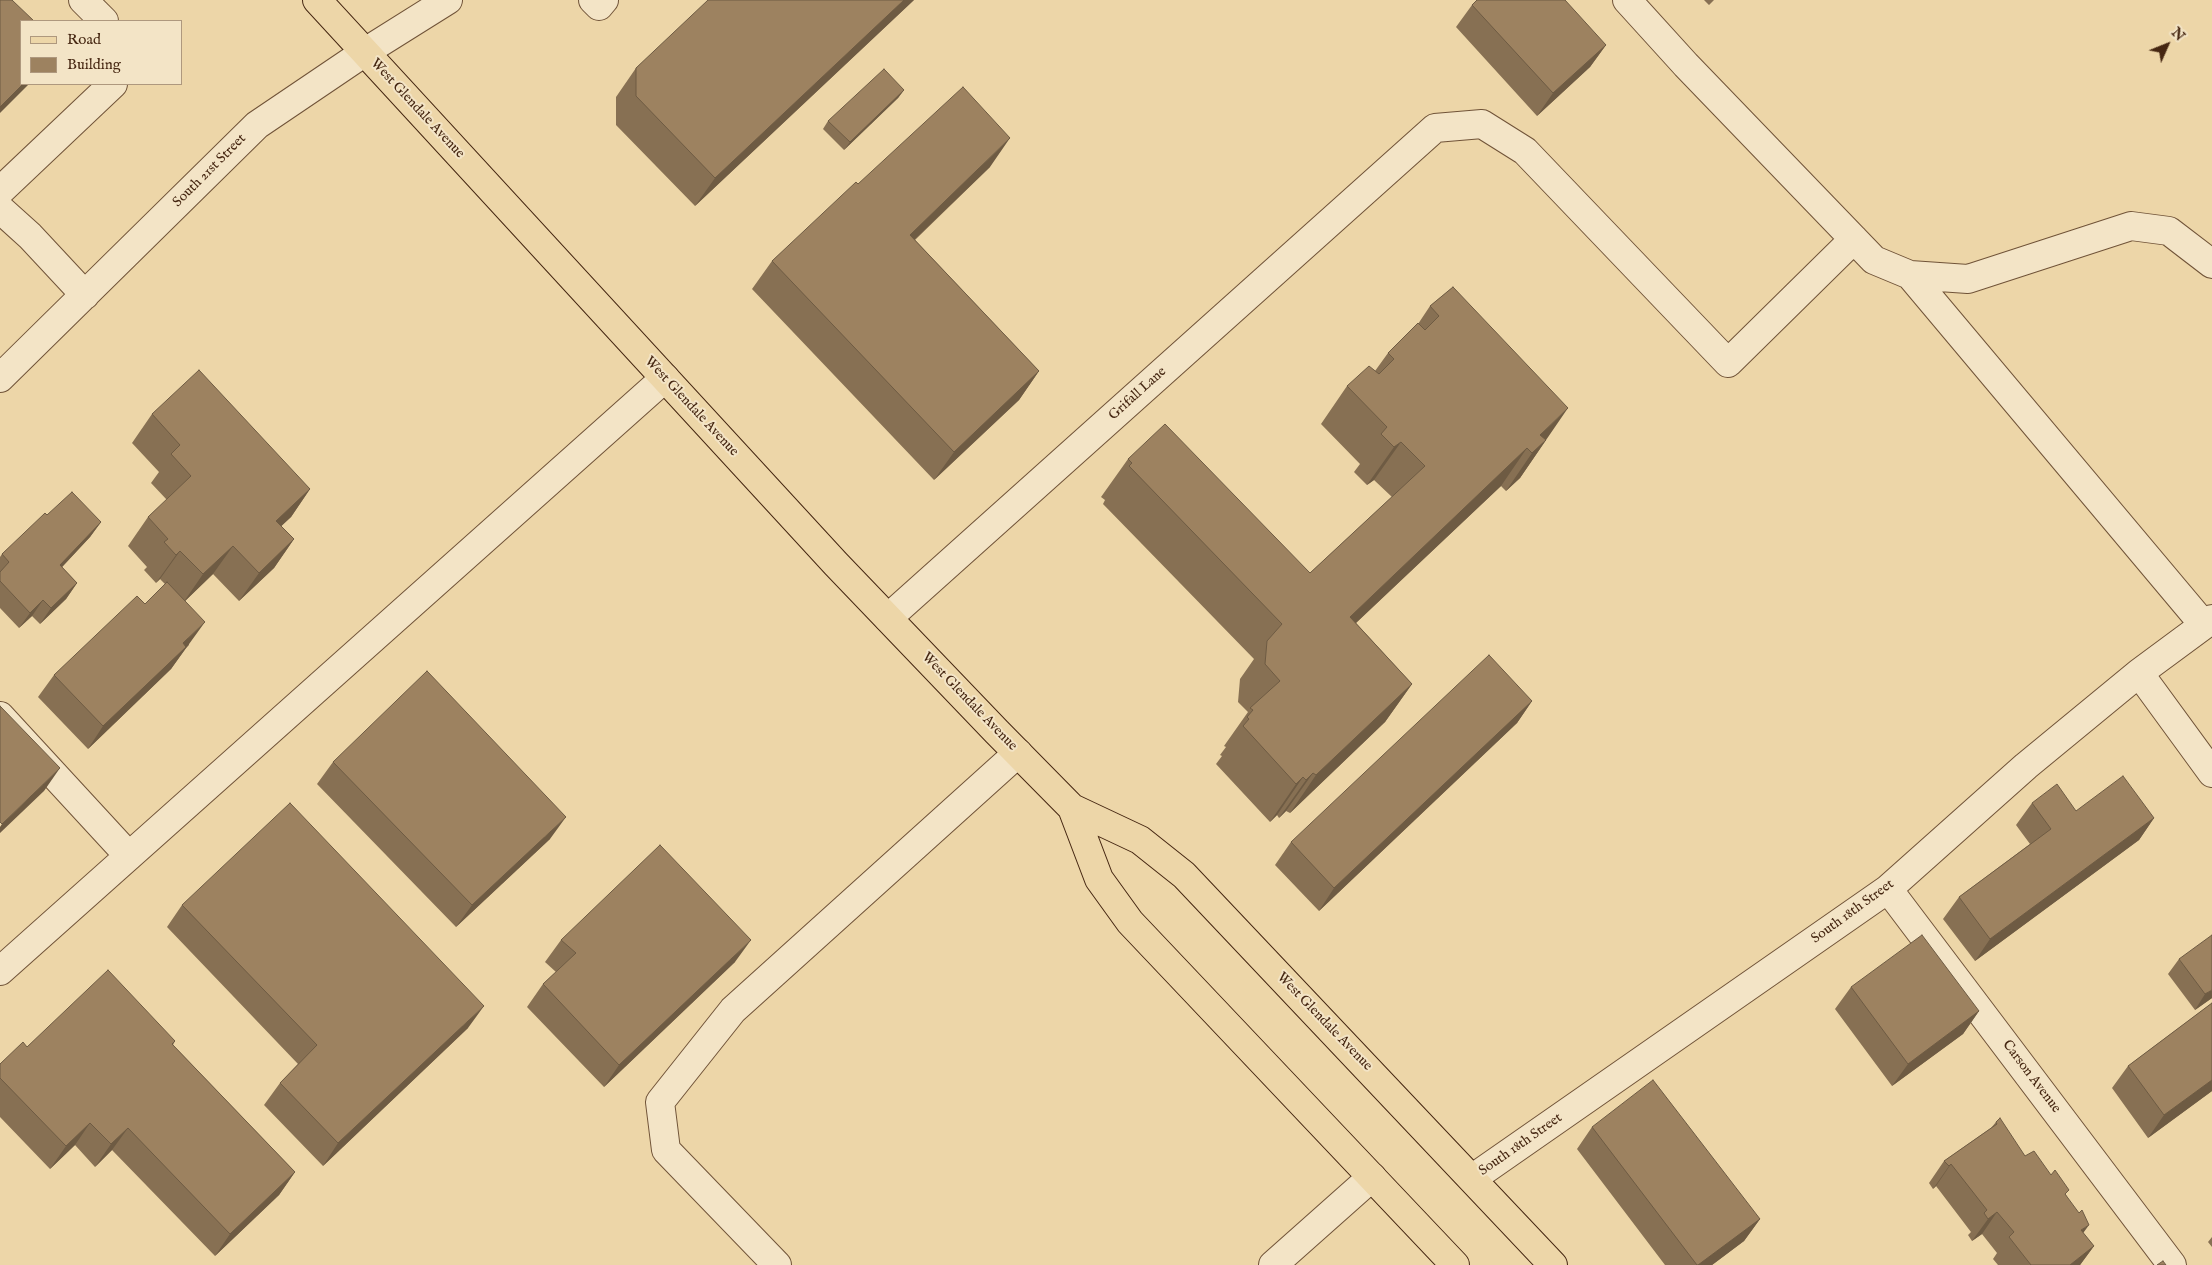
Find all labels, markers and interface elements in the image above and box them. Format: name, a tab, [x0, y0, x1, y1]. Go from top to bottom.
legend	[20, 20, 182, 85]
north arrow	[2142, 20, 2192, 70]
text: N	[2167, 24, 2188, 45]
text: Road	[67, 30, 101, 49]
text: Building	[67, 55, 121, 74]
street label: West Glendale Avenue	[366, 56, 468, 162]
street label: South 21st Street	[170, 131, 250, 211]
street label: West Glendale Avenue	[640, 354, 742, 460]
street label: Grifall Lane	[1106, 364, 1170, 424]
street label: West Glendale Avenue	[918, 649, 1020, 755]
street label: South 18th Street	[1808, 876, 1898, 948]
street label: West Glendale Avenue	[1273, 969, 1375, 1075]
street label: Carson Avenue	[1998, 1037, 2064, 1117]
street label: South 18th Street	[1476, 1110, 1566, 1180]

